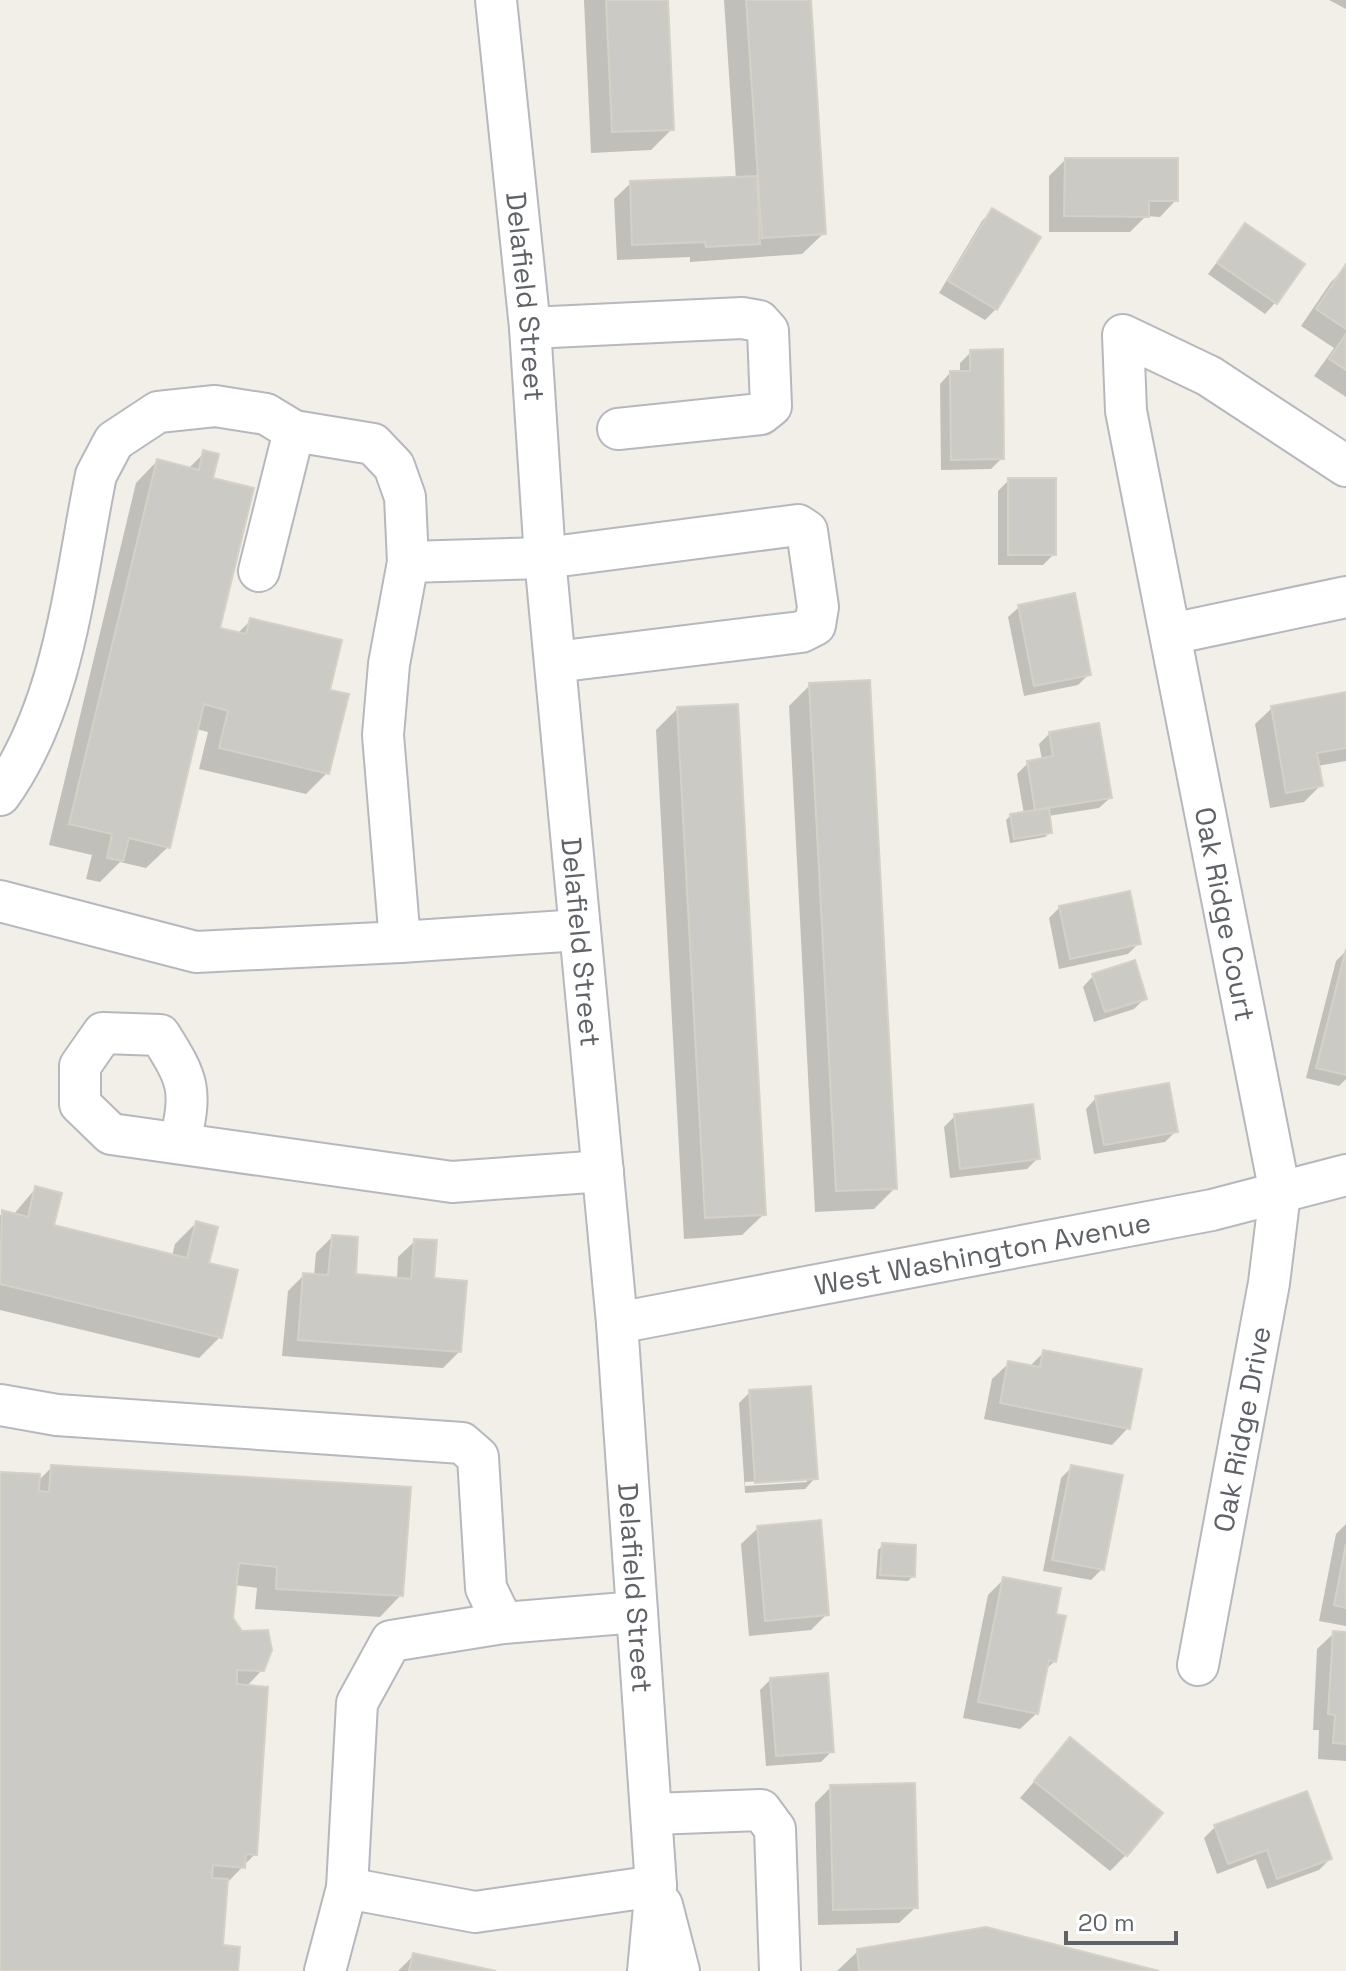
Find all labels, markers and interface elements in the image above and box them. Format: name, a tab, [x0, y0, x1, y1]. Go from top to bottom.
street label: Delafield Street	[498, 190, 553, 402]
street label: Oak Ridge Court	[1187, 804, 1263, 1024]
street label: Delafield Street	[553, 836, 609, 1048]
street label: West Washington Avenue	[811, 1204, 1154, 1303]
street label: Oak Ridge Drive	[1205, 1323, 1279, 1535]
street label: Delafield Street	[610, 1482, 661, 1694]
scale bar	[1066, 1895, 1176, 1945]
text: 20 m	[1078, 1907, 1135, 1938]

